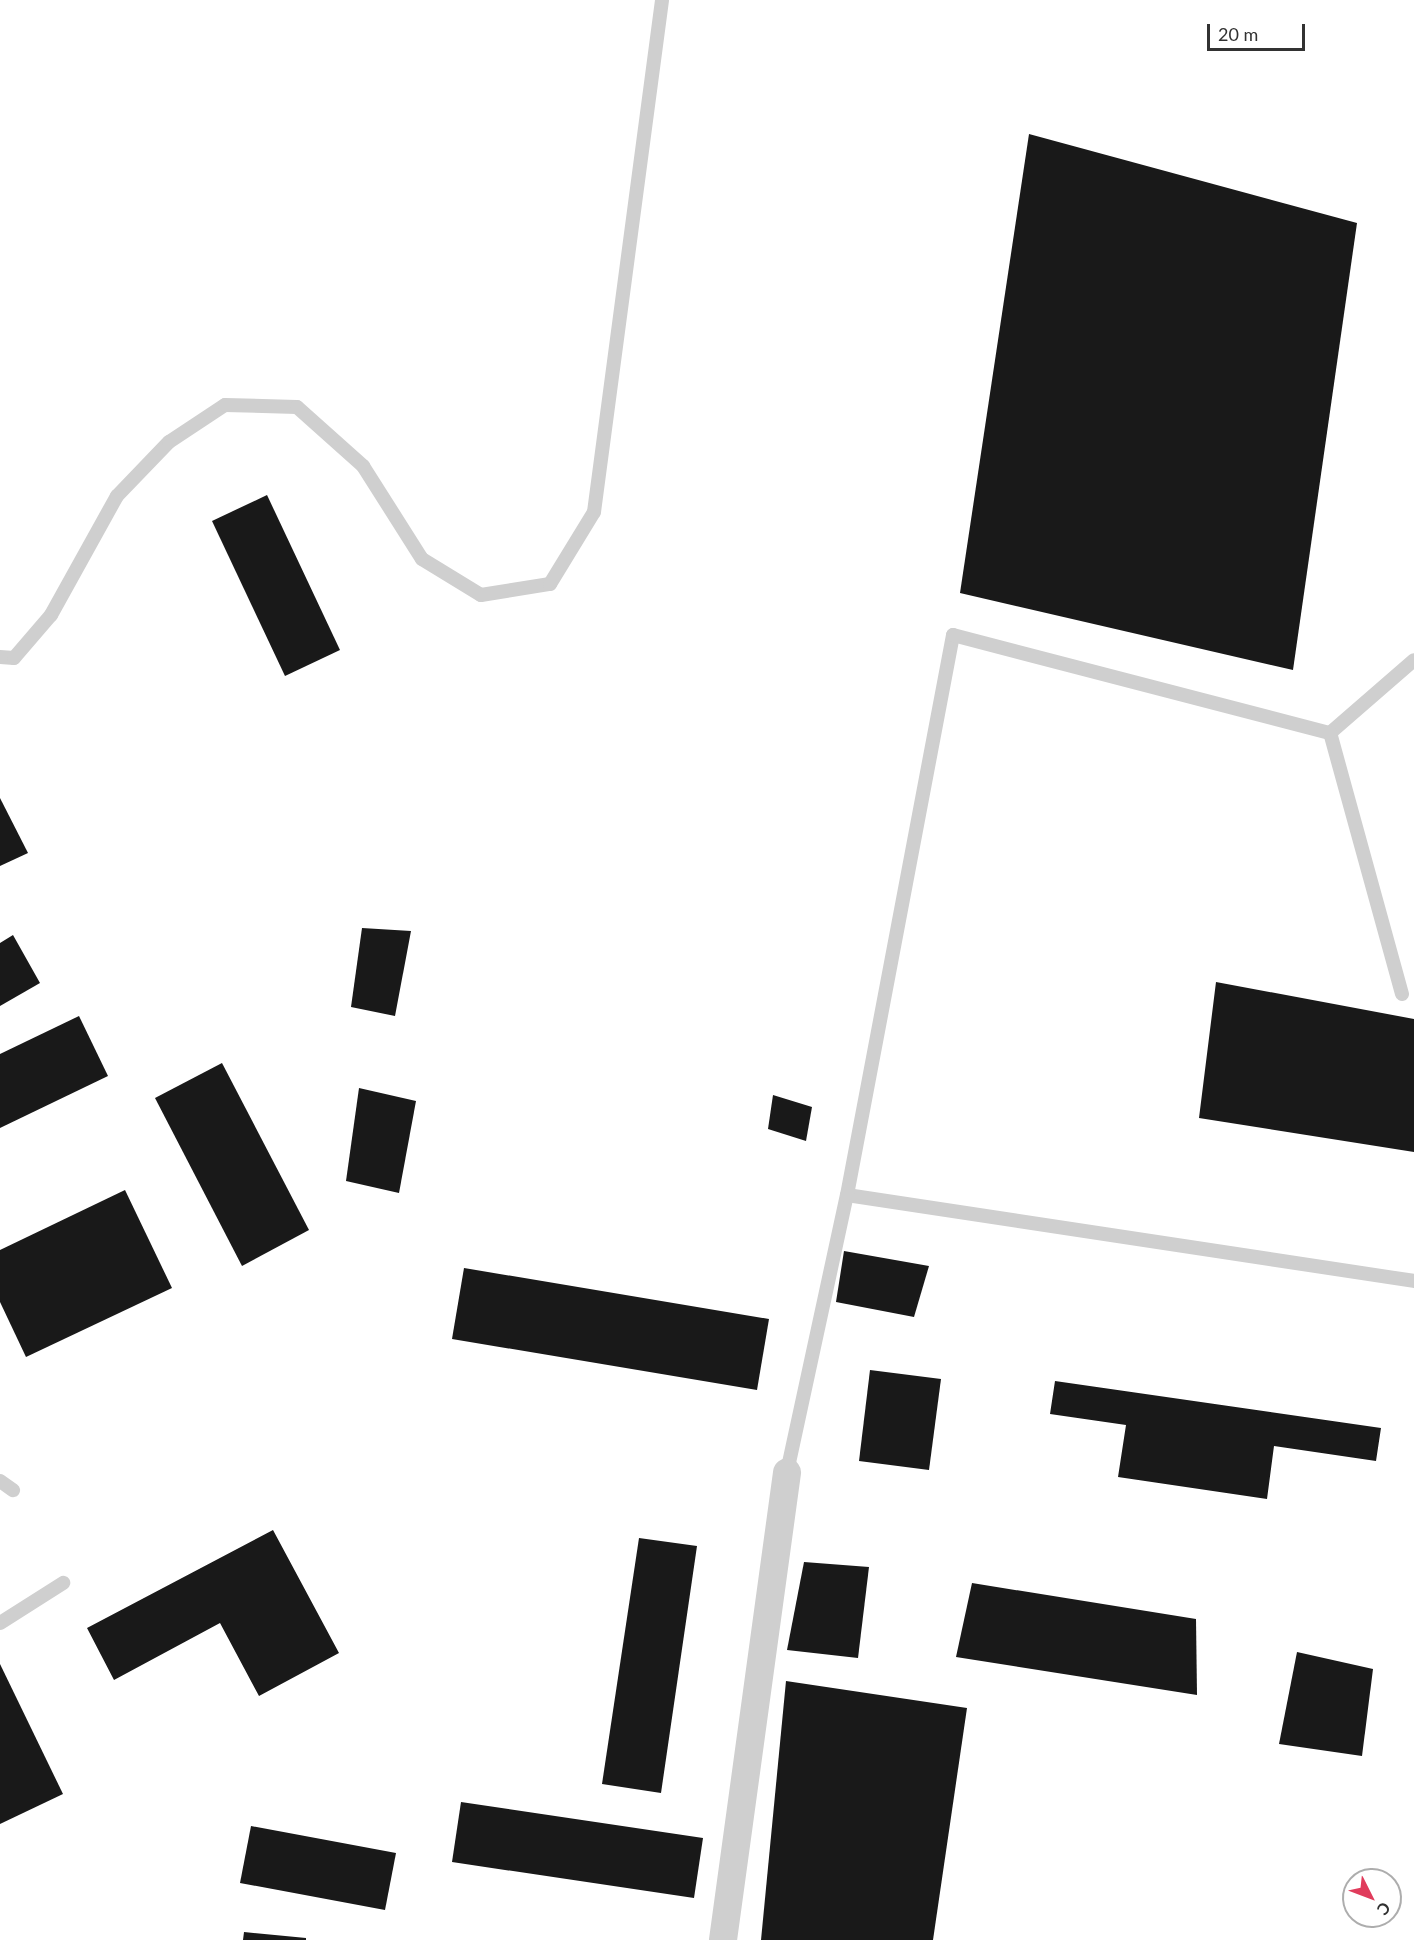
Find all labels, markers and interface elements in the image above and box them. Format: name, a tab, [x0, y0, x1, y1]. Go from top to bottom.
scale bar	[1210, 12, 1308, 50]
text: 20 m	[1218, 23, 1258, 45]
north arrow	[1342, 1868, 1402, 1928]
text: С	[1374, 1899, 1395, 1919]

